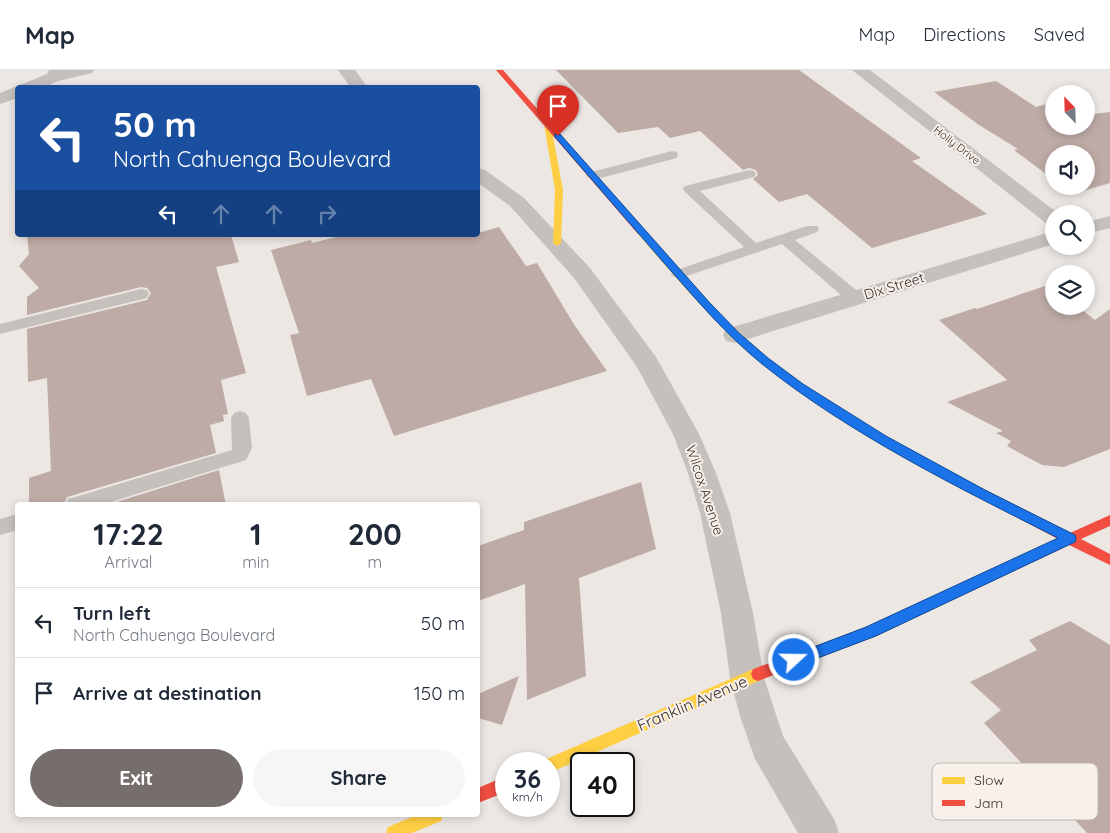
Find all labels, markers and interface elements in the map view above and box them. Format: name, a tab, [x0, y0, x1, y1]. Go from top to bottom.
text: Map	[25, 20, 75, 50]
text: Map	[858, 23, 895, 46]
text: Directions	[923, 23, 1006, 46]
text: Saved	[1034, 23, 1085, 46]
pin	[537, 85, 579, 136]
north arrow	[1045, 85, 1095, 135]
map controls	[1045, 85, 1095, 315]
icon: arrive	[544, 92, 572, 120]
text: 50 m	[113, 102, 197, 146]
icon: left	[30, 105, 95, 170]
street label: Holly Drive	[931, 122, 983, 168]
text: North Cahuenga Boulevard	[113, 145, 391, 173]
button: sound	[1045, 145, 1095, 195]
icon: left	[154, 200, 182, 228]
icon: ahead	[207, 200, 235, 228]
icon: ahead	[260, 200, 288, 228]
icon: right	[313, 200, 341, 228]
button: search	[1045, 205, 1095, 255]
button: layers	[1045, 265, 1095, 315]
street label: Dix Street	[862, 268, 926, 304]
street label: Wilcox Avenue	[682, 443, 728, 537]
text: 17:22	[93, 515, 164, 553]
text: 1	[250, 515, 262, 553]
text: 200	[348, 515, 402, 553]
text: Arrival	[105, 552, 153, 572]
text: min	[242, 552, 269, 572]
text: m	[367, 552, 382, 572]
text: Turn left	[73, 601, 151, 625]
icon: left	[30, 609, 58, 637]
text: 50 m	[421, 611, 465, 635]
text: North Cahuenga Boulevard	[73, 625, 275, 645]
position arrow	[767, 633, 819, 685]
street label: Franklin Avenue	[634, 671, 750, 735]
icon: arrive	[30, 679, 58, 707]
text: Arrive at destination	[73, 681, 262, 705]
text: 150 m	[414, 681, 465, 705]
button: Exit	[30, 749, 243, 807]
button: Share	[253, 749, 465, 807]
speed limit sign: 40	[570, 752, 635, 817]
text: 36	[514, 763, 541, 794]
legend	[932, 763, 1098, 820]
text: Slow	[974, 771, 1004, 789]
text: km/h	[512, 789, 543, 804]
text: Jam	[974, 794, 1003, 812]

